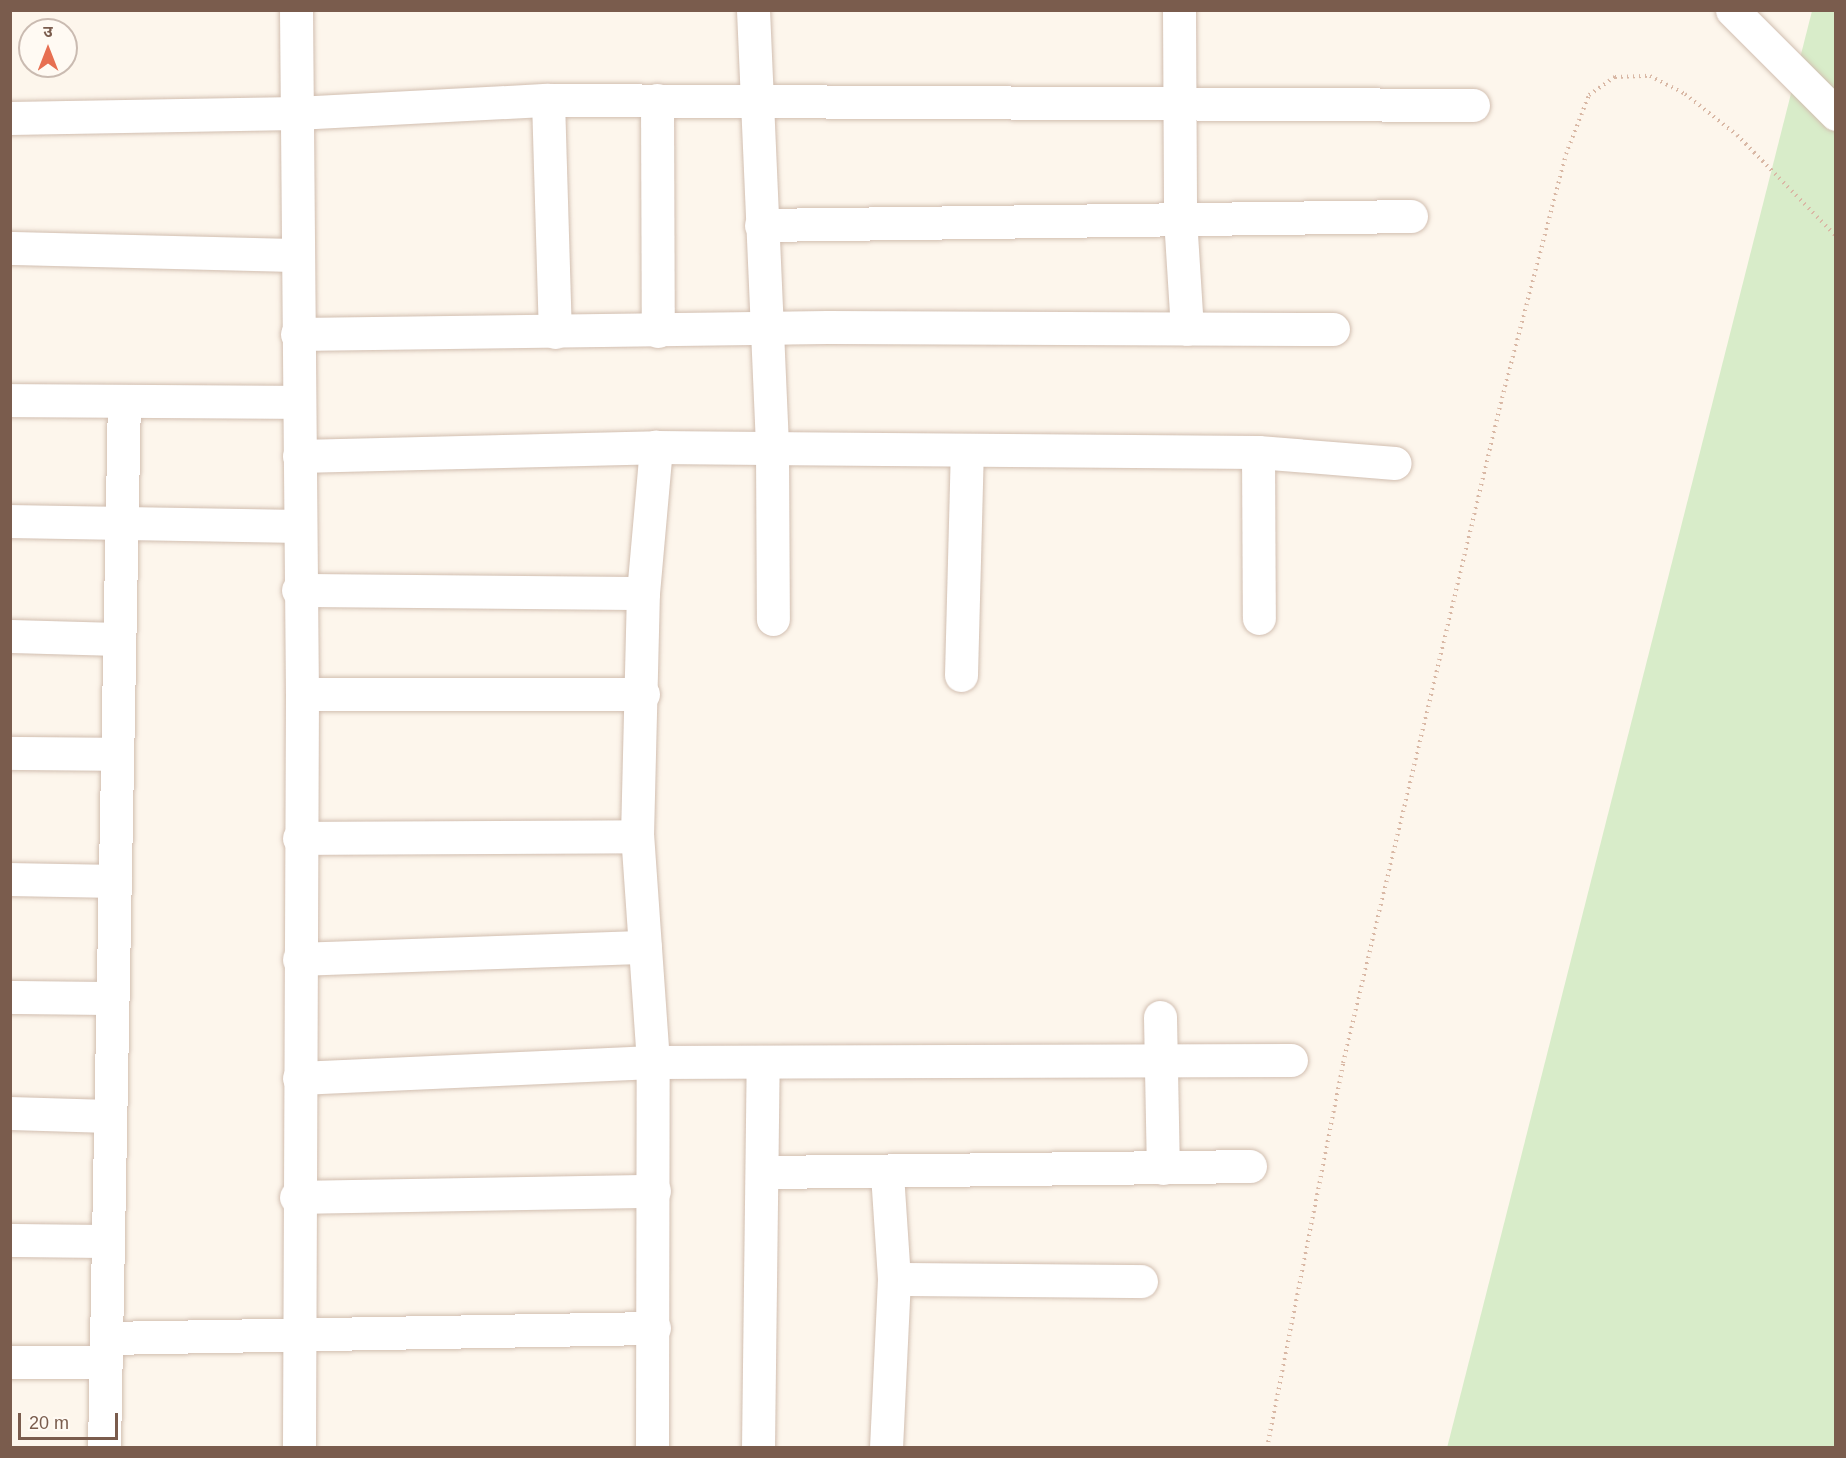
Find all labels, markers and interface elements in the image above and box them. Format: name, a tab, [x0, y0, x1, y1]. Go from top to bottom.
north arrow	[18, 18, 78, 78]
text: उ	[43, 23, 53, 40]
scale bar	[21, 1401, 122, 1439]
text: 20 m	[29, 1413, 69, 1433]

